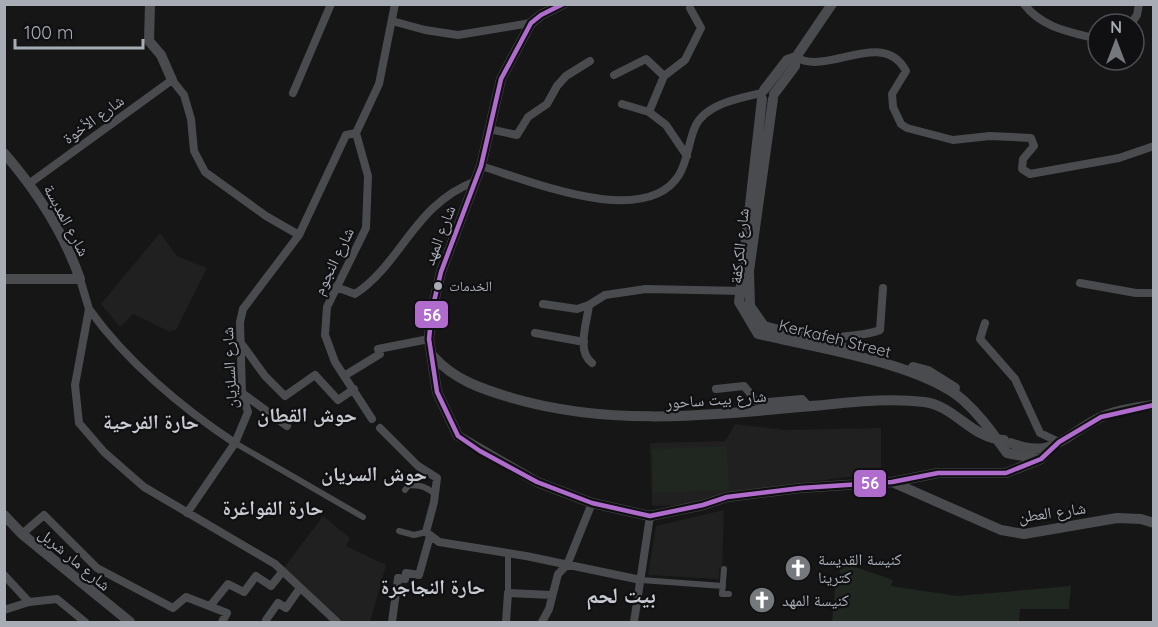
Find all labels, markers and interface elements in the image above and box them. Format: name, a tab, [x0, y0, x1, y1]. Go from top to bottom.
scale bar	[15, 12, 142, 50]
north arrow	[1086, 12, 1146, 72]
text: N	[1110, 17, 1122, 37]
text: 100 m	[24, 21, 73, 44]
street label: شارع الأخوة	[58, 90, 128, 149]
street label: شارع المدبسة	[39, 181, 94, 260]
street label: شارع المهد	[419, 202, 460, 268]
street label: شارع الكركفة	[725, 207, 754, 285]
street label: شارع النجوم	[308, 224, 359, 298]
place label: الخدمات	[449, 277, 492, 295]
marker: الخدمات	[432, 280, 444, 292]
line badge: 56	[414, 300, 449, 329]
text: 56	[423, 305, 441, 325]
street label: Kerkafeh Street	[777, 314, 893, 362]
street label: شارع السلزيان	[217, 327, 242, 409]
street label: شارع بيت ساحور	[664, 386, 767, 414]
district label: حوش القطان	[257, 402, 357, 427]
district label: حارة الفرحية	[103, 409, 199, 434]
district label: حوش السريان	[321, 461, 427, 486]
line badge: 56	[853, 469, 887, 498]
text: 56	[861, 473, 879, 493]
district label: حارة الفواغرة	[223, 495, 323, 520]
street label: شارع العطن	[1017, 497, 1087, 528]
street label: شارع مار شربل	[34, 523, 115, 596]
place label: كنيسة القديسة كترينا	[818, 549, 902, 587]
church icon: كنيسة القديسة كترينا	[783, 553, 813, 583]
district label: حارة النجاجرة	[381, 574, 485, 599]
district label: بيت لحم	[586, 581, 656, 610]
church icon: كنيسة المهد	[747, 585, 777, 615]
place label: كنيسة المهد	[782, 590, 849, 610]

